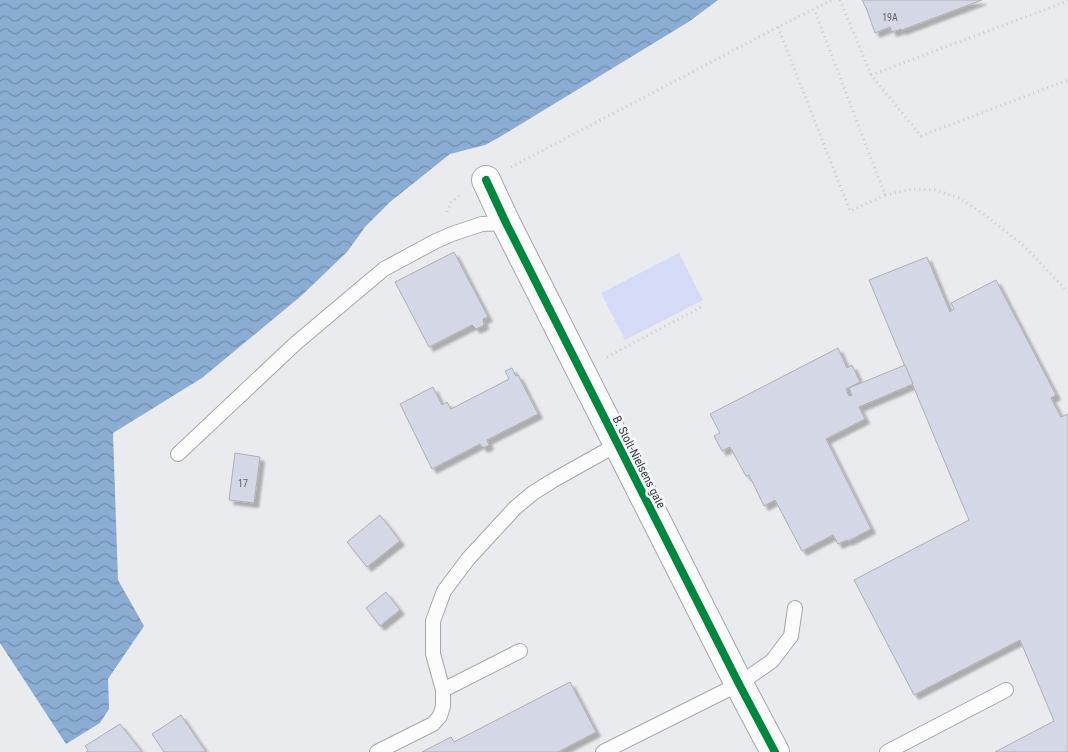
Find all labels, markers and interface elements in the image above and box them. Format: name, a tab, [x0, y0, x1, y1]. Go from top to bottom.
house number: 19A	[882, 12, 898, 23]
street label: B. Stolt-Nielsens gate	[610, 413, 669, 511]
house number: 17	[238, 478, 248, 489]

